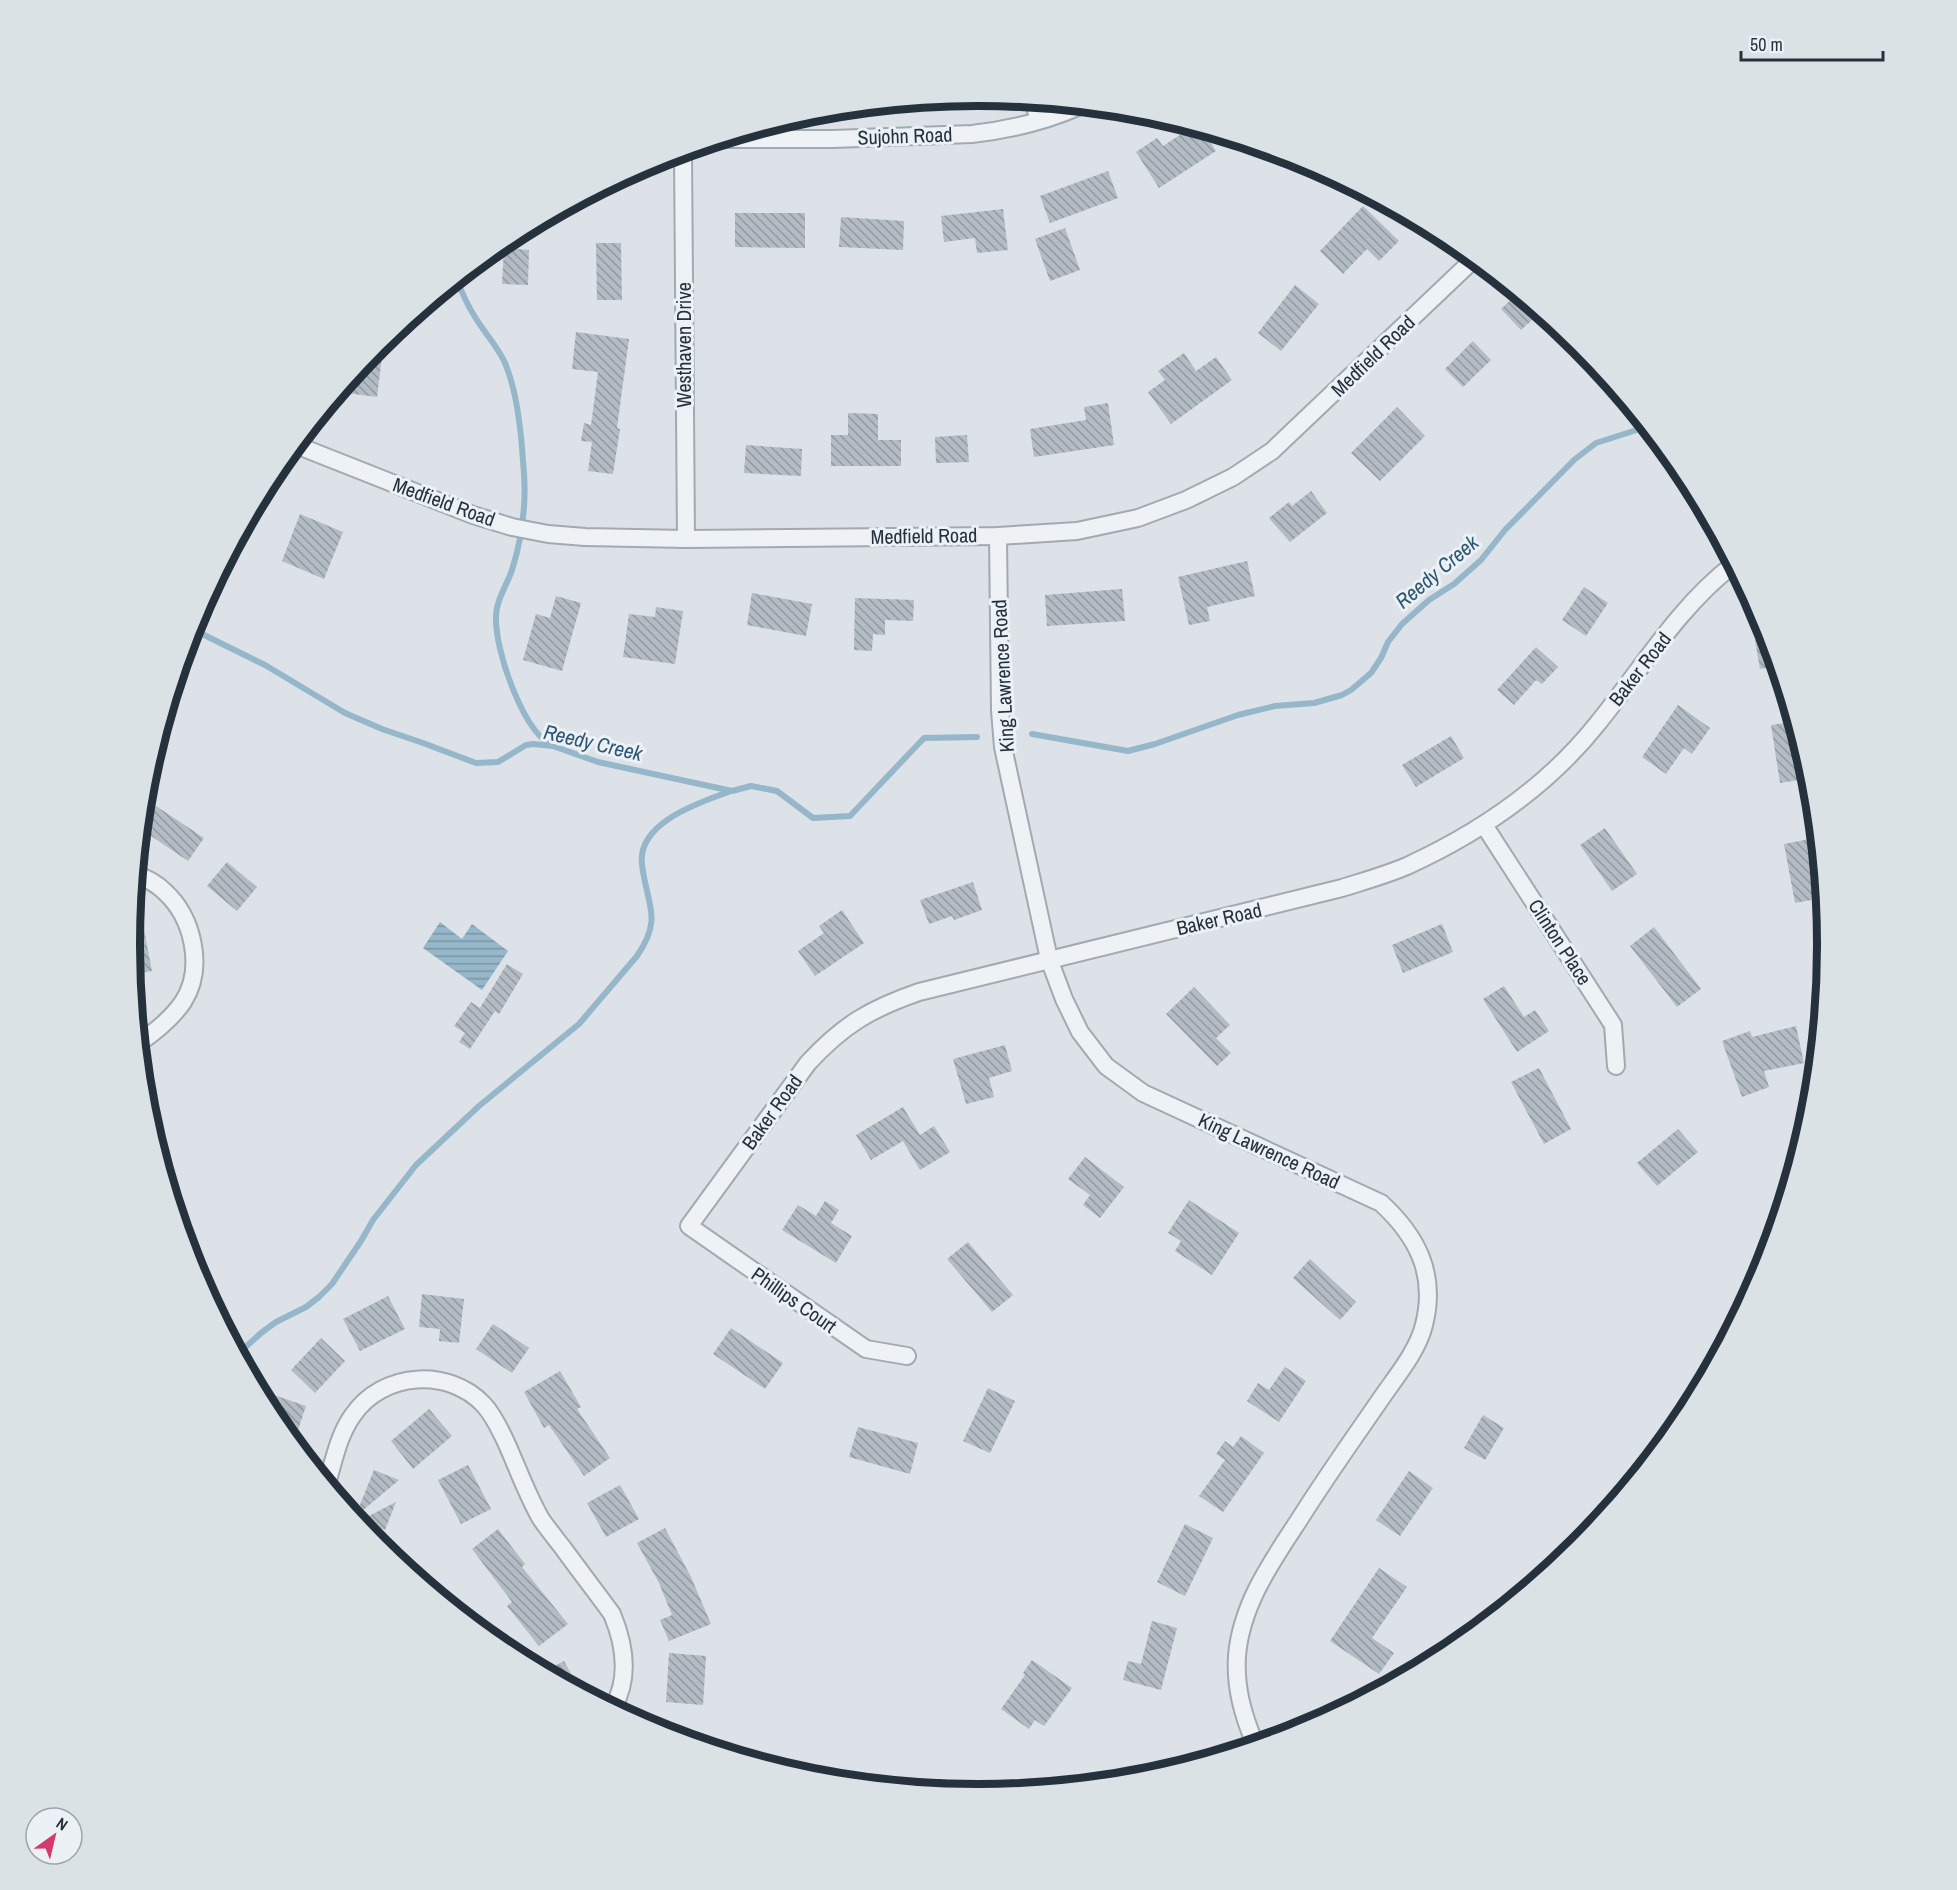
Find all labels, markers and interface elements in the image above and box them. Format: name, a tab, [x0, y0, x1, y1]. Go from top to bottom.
scale bar	[1741, 24, 1884, 62]
text: 50 m	[1750, 32, 1783, 57]
street label: Sujohn Road	[857, 120, 953, 151]
street label: Westhaven Drive	[670, 282, 697, 408]
street label: Medfield Road	[1325, 309, 1420, 402]
street label: Medfield Road	[389, 471, 499, 532]
street label: Medfield Road	[870, 521, 978, 550]
water label: Reedy Creek	[1389, 527, 1486, 615]
street label: King Lawrence Road	[985, 599, 1020, 753]
street label: Baker Road	[1602, 626, 1677, 711]
water label: Reedy Creek	[541, 717, 647, 768]
street label: Clinton Place	[1523, 893, 1598, 990]
street label: Baker Road	[1174, 896, 1264, 941]
street label: Baker Road	[735, 1069, 808, 1155]
street label: King Lawrence Road	[1194, 1106, 1344, 1195]
street label: Phillips Court	[746, 1260, 843, 1339]
north arrow	[24, 1806, 84, 1866]
text: N	[52, 1812, 72, 1835]

